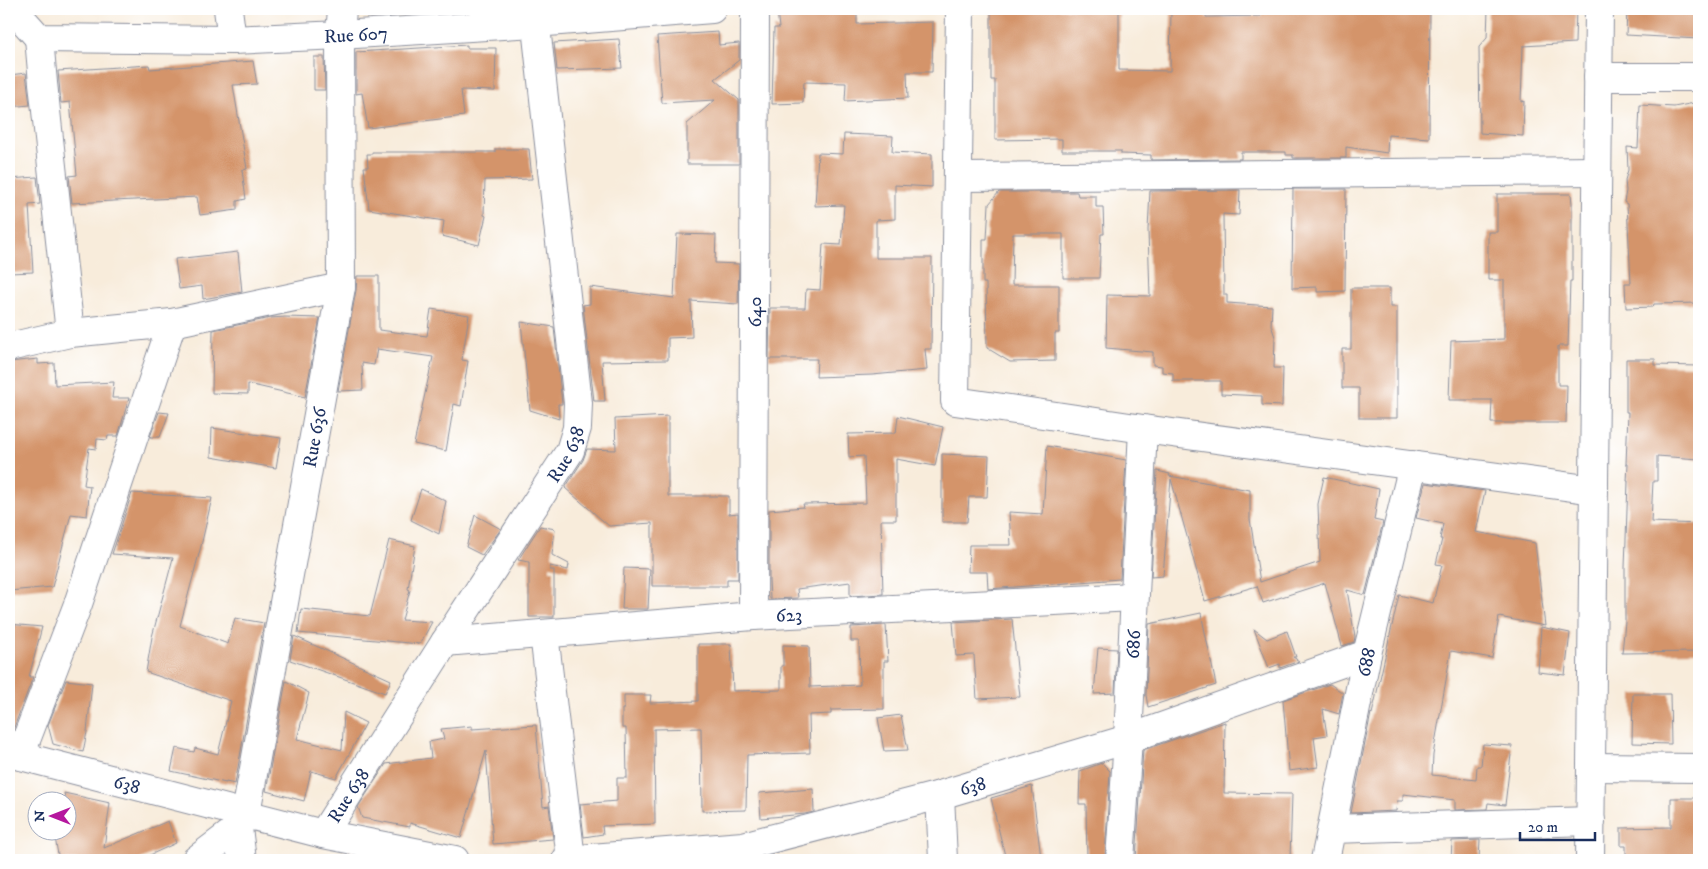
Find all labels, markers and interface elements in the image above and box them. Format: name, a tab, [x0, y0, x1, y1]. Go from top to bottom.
street label: Rue 607	[324, 22, 389, 49]
street label: 640	[744, 296, 767, 328]
street label: Rue 636	[299, 405, 332, 469]
street label: Rue 638	[543, 424, 590, 487]
street label: 623	[775, 604, 803, 628]
street label: 686	[1122, 628, 1146, 660]
street label: 688	[1353, 646, 1381, 679]
street label: Rue 638	[323, 764, 375, 828]
street label: 638	[111, 770, 142, 799]
street label: 638	[957, 772, 989, 802]
north arrow	[28, 792, 78, 842]
scale bar	[1520, 809, 1596, 841]
text: N	[31, 810, 49, 822]
text: 20 m	[1528, 818, 1558, 837]

